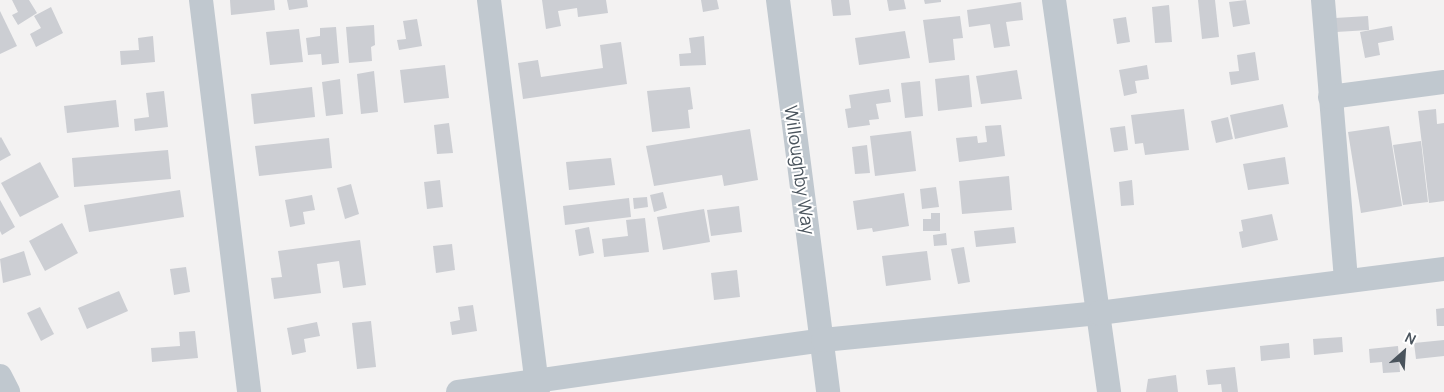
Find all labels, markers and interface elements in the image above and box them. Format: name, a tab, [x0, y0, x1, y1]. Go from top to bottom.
street label: Willoughby Way	[780, 104, 820, 236]
north arrow	[1379, 327, 1429, 377]
text: N	[1402, 327, 1419, 349]

